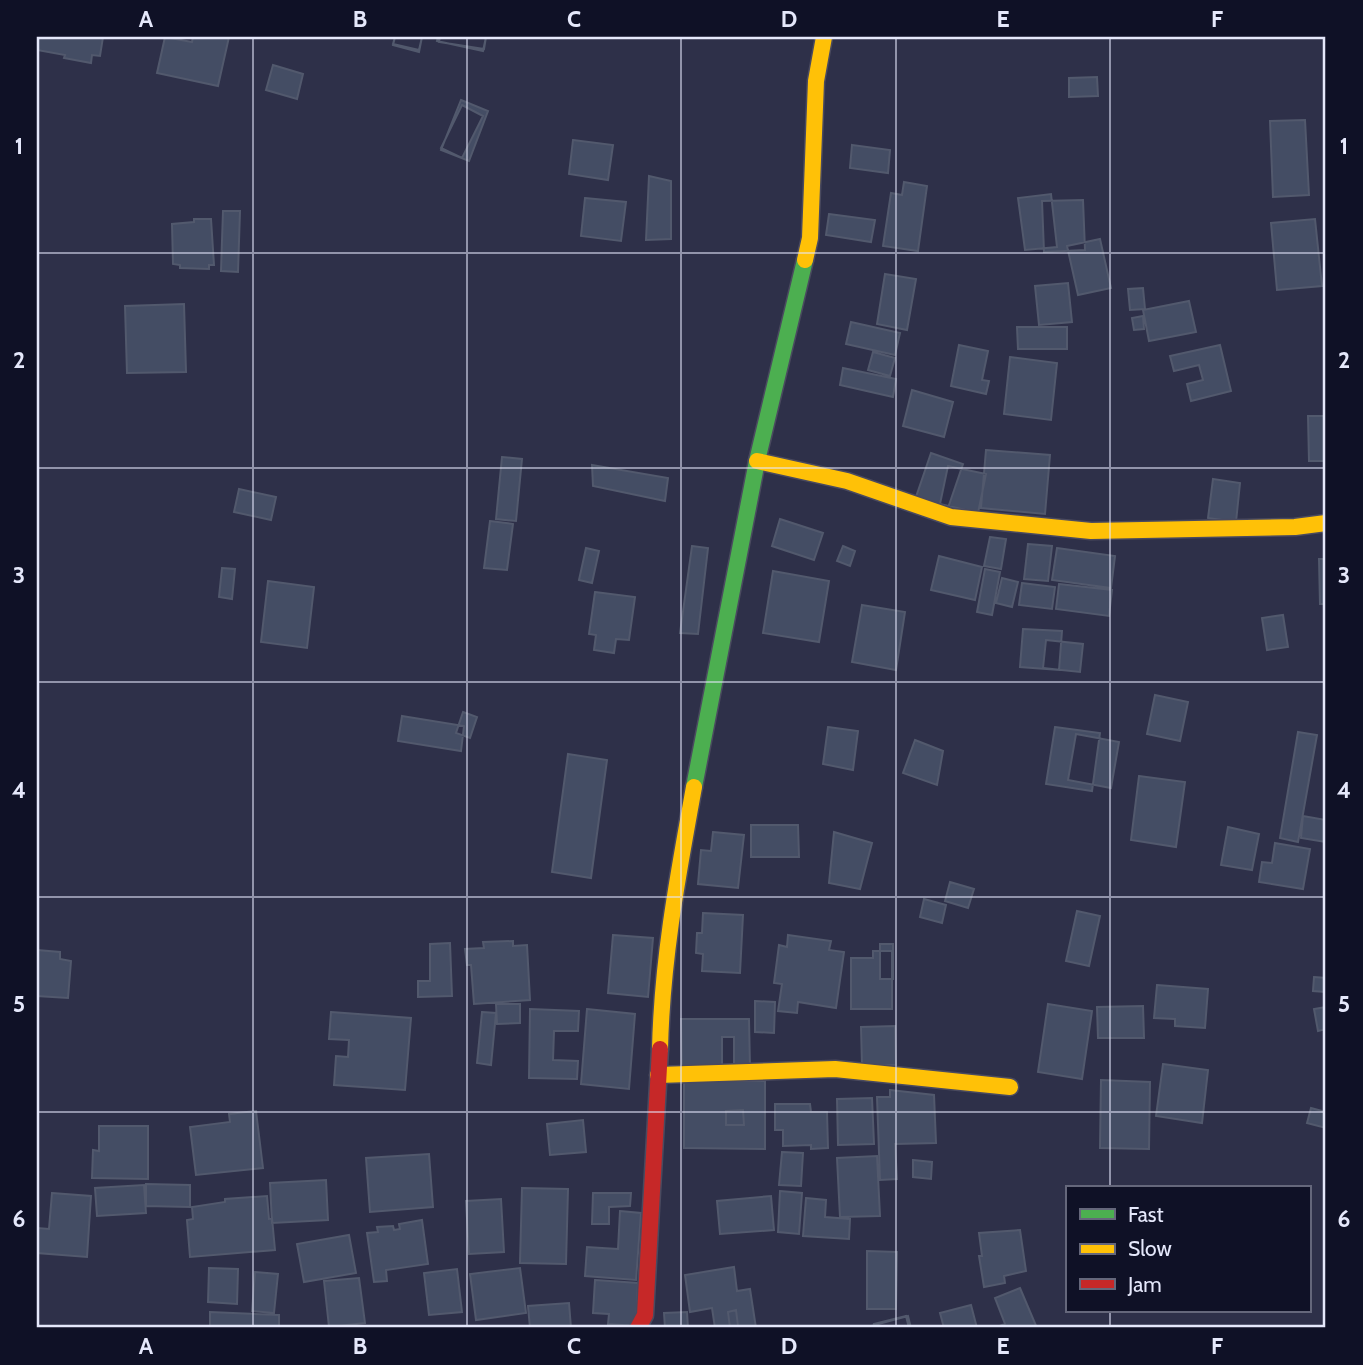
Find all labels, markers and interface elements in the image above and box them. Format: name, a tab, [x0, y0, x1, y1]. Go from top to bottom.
text: A	[139, 5, 154, 33]
text: B	[353, 5, 367, 33]
text: C	[567, 5, 581, 33]
text: D	[781, 5, 797, 33]
text: E	[996, 5, 1010, 33]
text: F	[1211, 5, 1223, 33]
text: 1	[15, 132, 23, 160]
text: 1	[1340, 132, 1348, 160]
text: 2	[13, 346, 25, 374]
text: 2	[1338, 346, 1350, 374]
text: 3	[13, 561, 25, 589]
text: 3	[1338, 561, 1350, 589]
text: 4	[12, 776, 26, 804]
text: 4	[1337, 776, 1351, 804]
text: 5	[13, 990, 25, 1018]
text: 5	[1338, 990, 1350, 1018]
legend	[1066, 1186, 1310, 1312]
text: Fast	[1128, 1202, 1164, 1227]
text: 6	[13, 1205, 25, 1233]
text: 6	[1338, 1205, 1350, 1233]
text: Slow	[1128, 1236, 1172, 1261]
text: Jam	[1127, 1272, 1162, 1297]
text: A	[139, 1332, 154, 1360]
text: B	[353, 1332, 367, 1360]
text: C	[567, 1332, 581, 1360]
text: D	[781, 1332, 797, 1360]
text: E	[996, 1332, 1010, 1360]
text: F	[1211, 1332, 1223, 1360]

